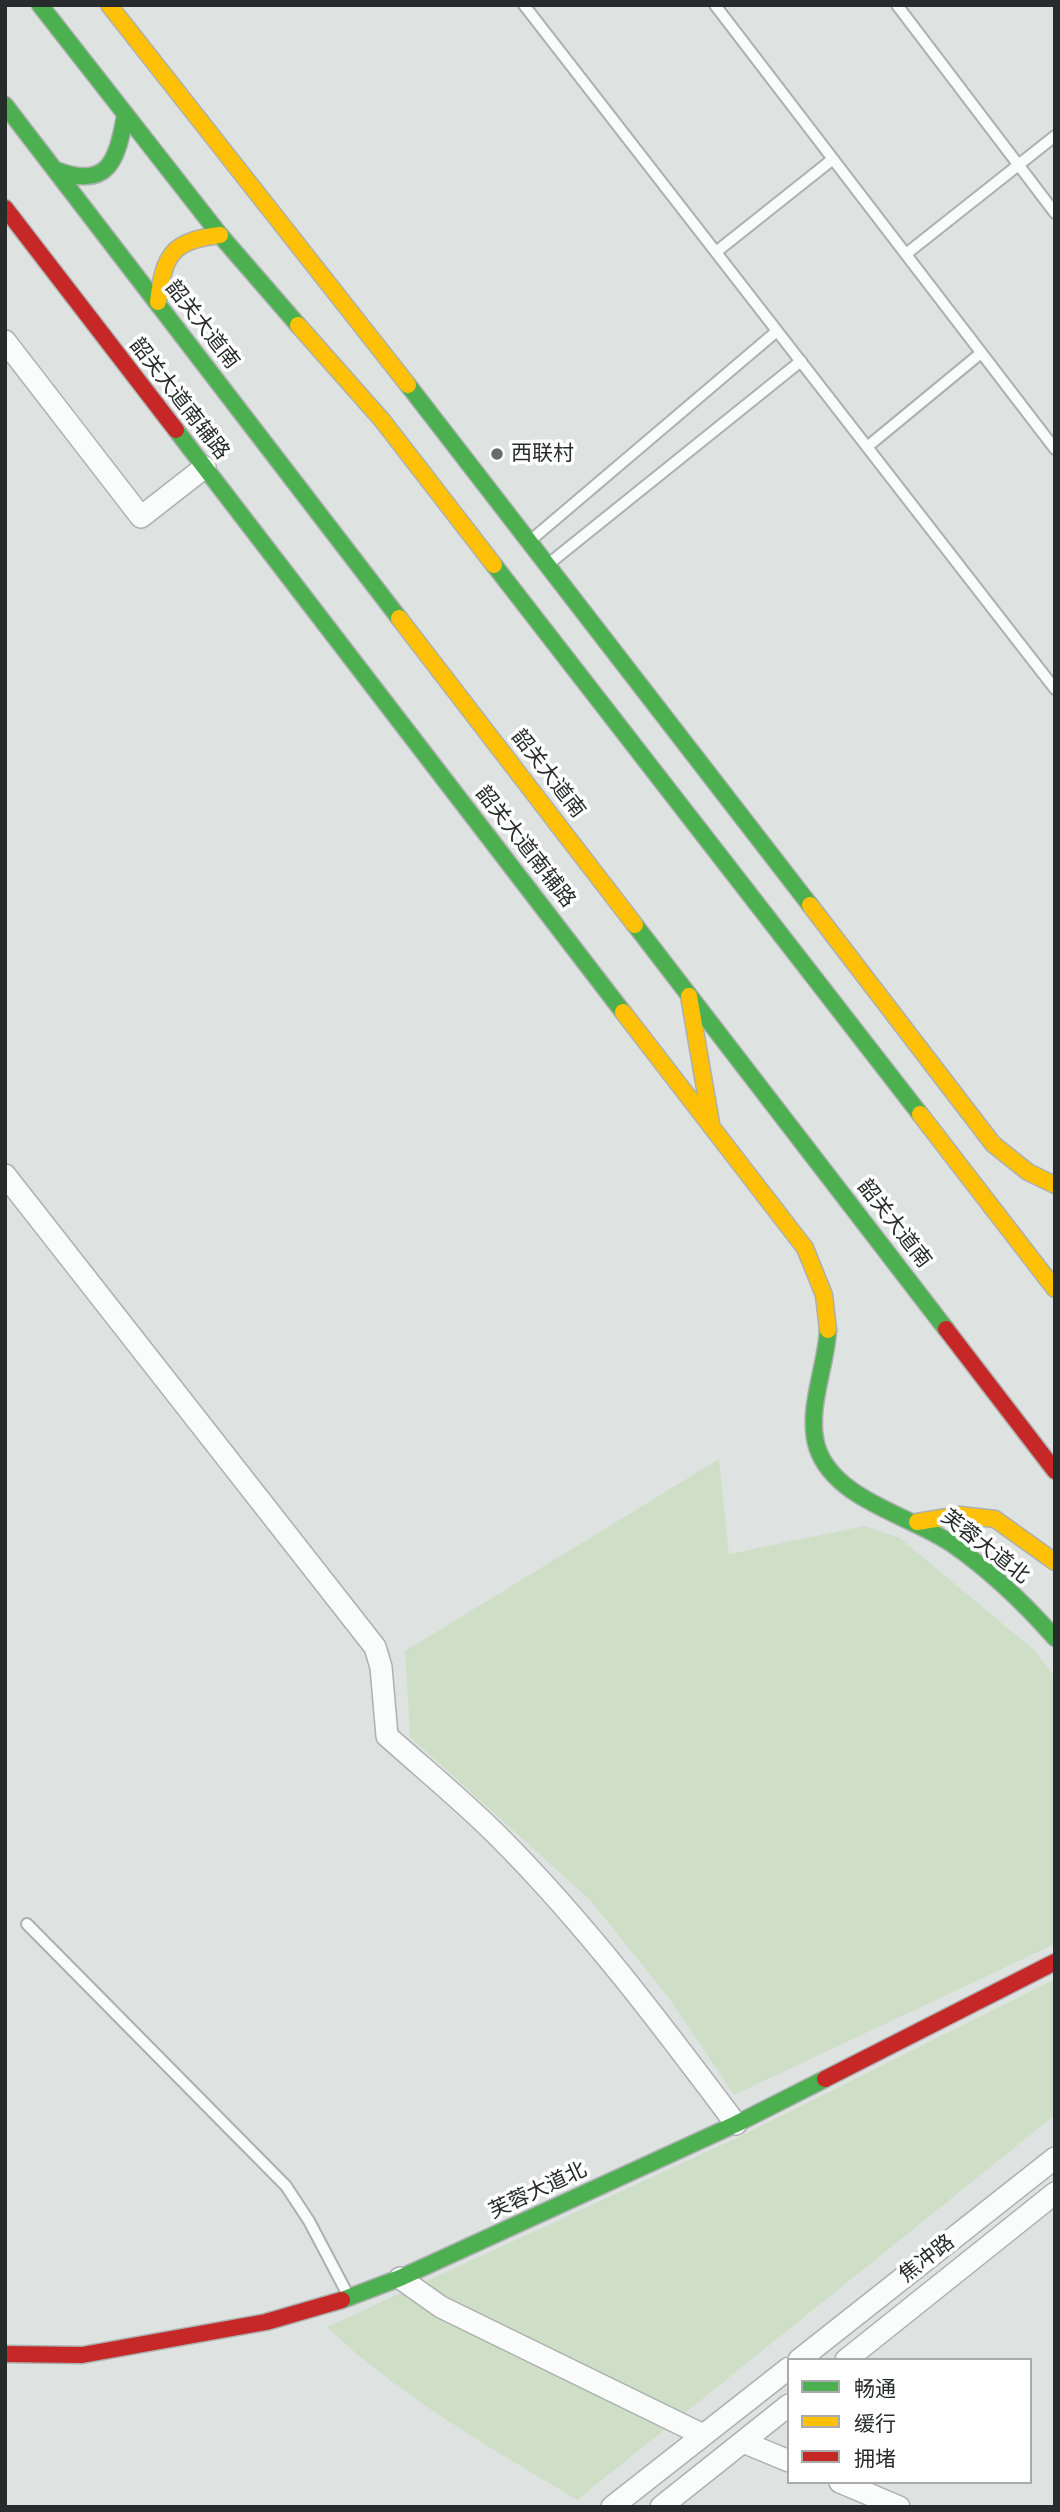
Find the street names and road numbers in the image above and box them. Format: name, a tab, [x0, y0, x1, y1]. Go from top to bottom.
street label: 韶关大道南	[160, 276, 244, 374]
street label: 韶关大道南辅路	[124, 333, 234, 465]
street label: 韶关大道南	[506, 725, 590, 823]
street label: 韶关大道南辅路	[470, 781, 580, 913]
street label: 韶关大道南	[852, 1175, 936, 1273]
street label: 芙蓉大道北	[936, 1505, 1034, 1589]
street label: 芙蓉大道北	[485, 2157, 591, 2225]
street label: 焦冲路	[894, 2230, 960, 2288]

